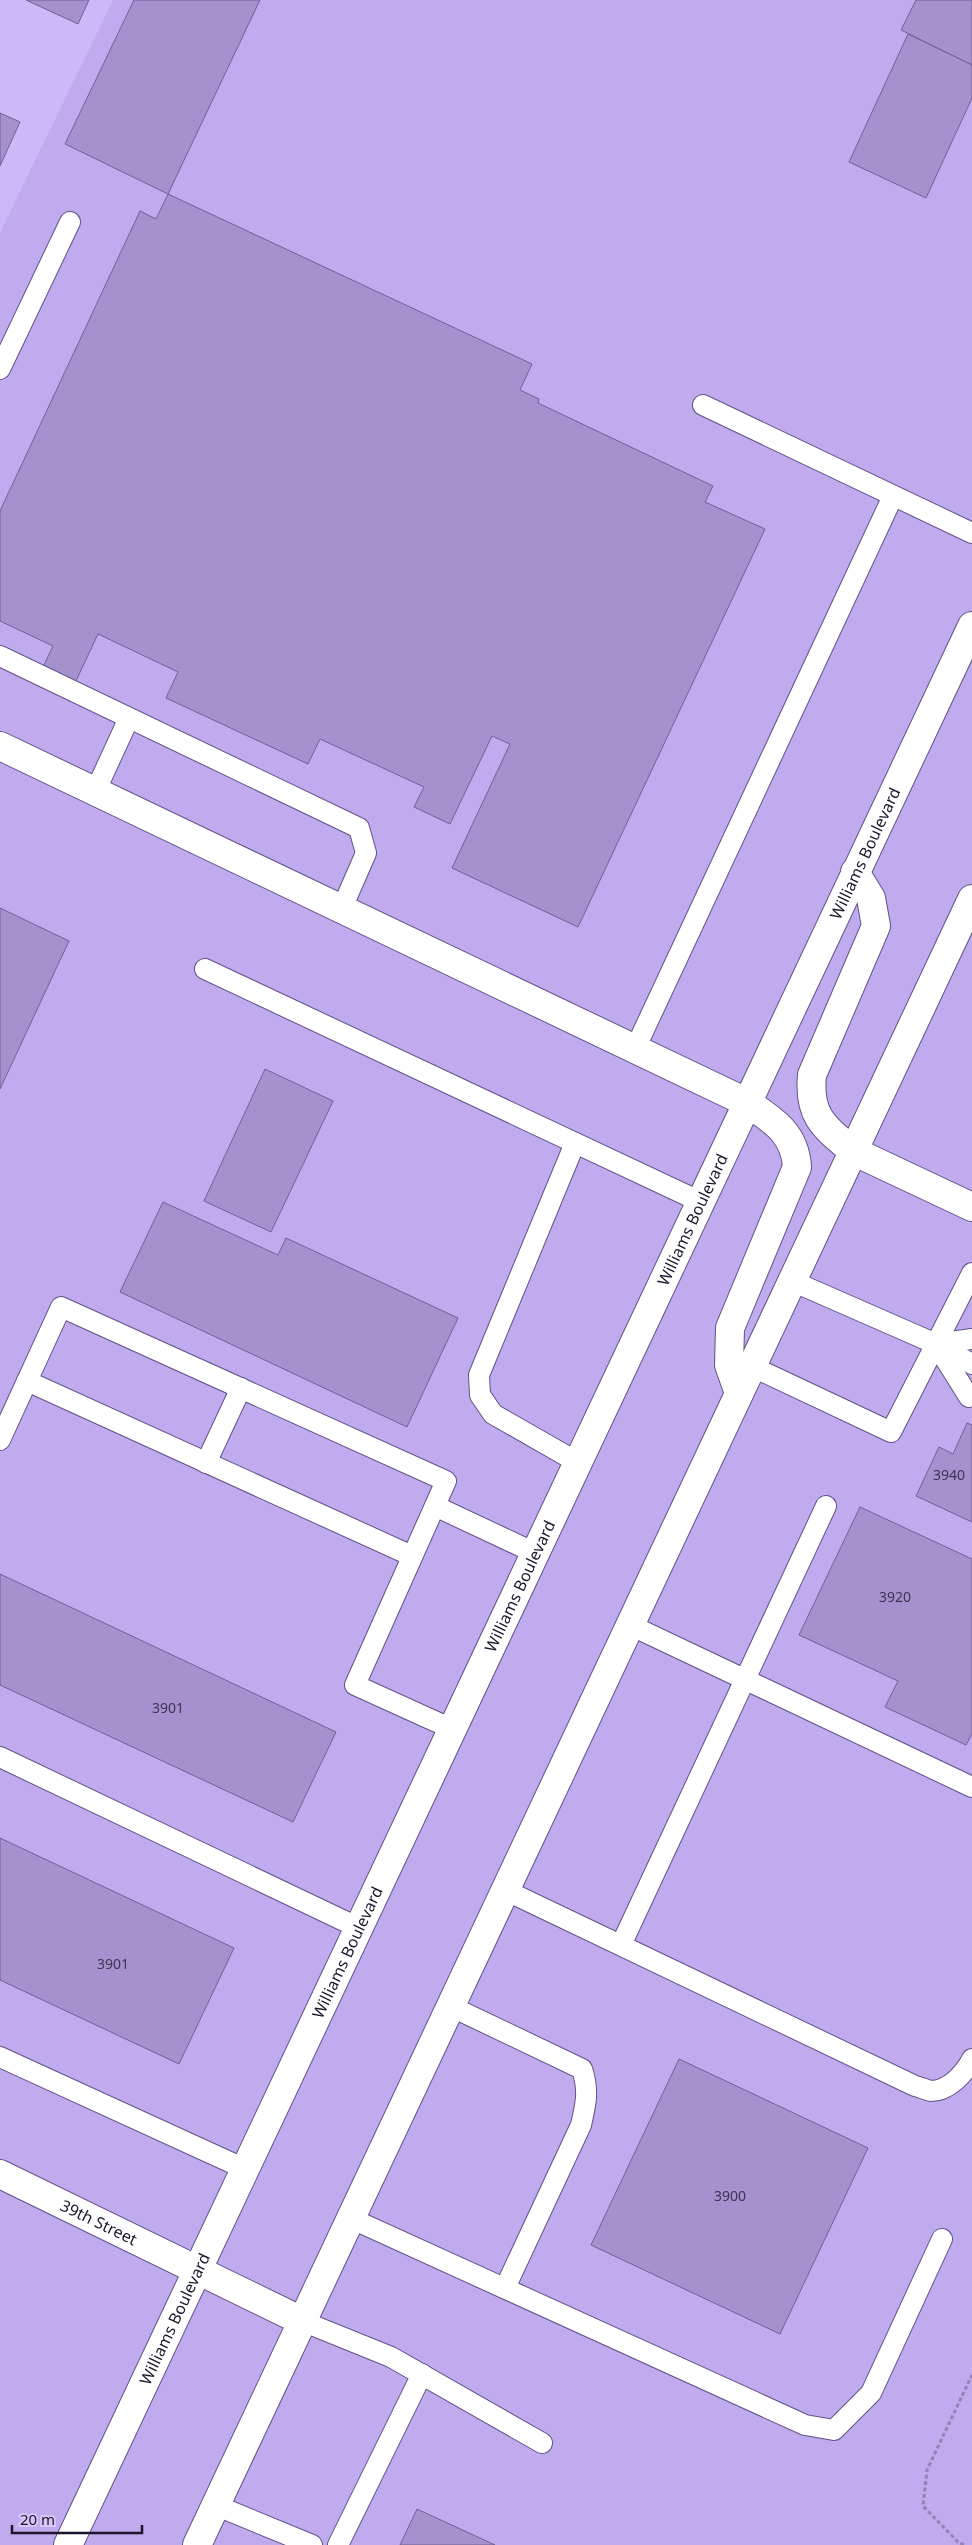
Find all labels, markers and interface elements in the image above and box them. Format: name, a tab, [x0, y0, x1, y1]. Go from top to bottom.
street label: Williams Boulevard	[824, 784, 905, 923]
street label: Williams Boulevard	[652, 1150, 733, 1289]
house number: 3940	[933, 1465, 965, 1484]
street label: Williams Boulevard	[479, 1517, 560, 1656]
house number: 3920	[879, 1587, 911, 1606]
house number: 3901	[152, 1698, 184, 1717]
street label: Williams Boulevard	[307, 1883, 388, 2022]
house number: 3901	[97, 1954, 129, 1973]
house number: 3900	[714, 2186, 746, 2205]
street label: 39th Street	[57, 2194, 141, 2250]
street label: Williams Boulevard	[134, 2249, 215, 2388]
scale bar	[12, 2502, 142, 2534]
text: 20 m	[20, 2509, 55, 2529]

